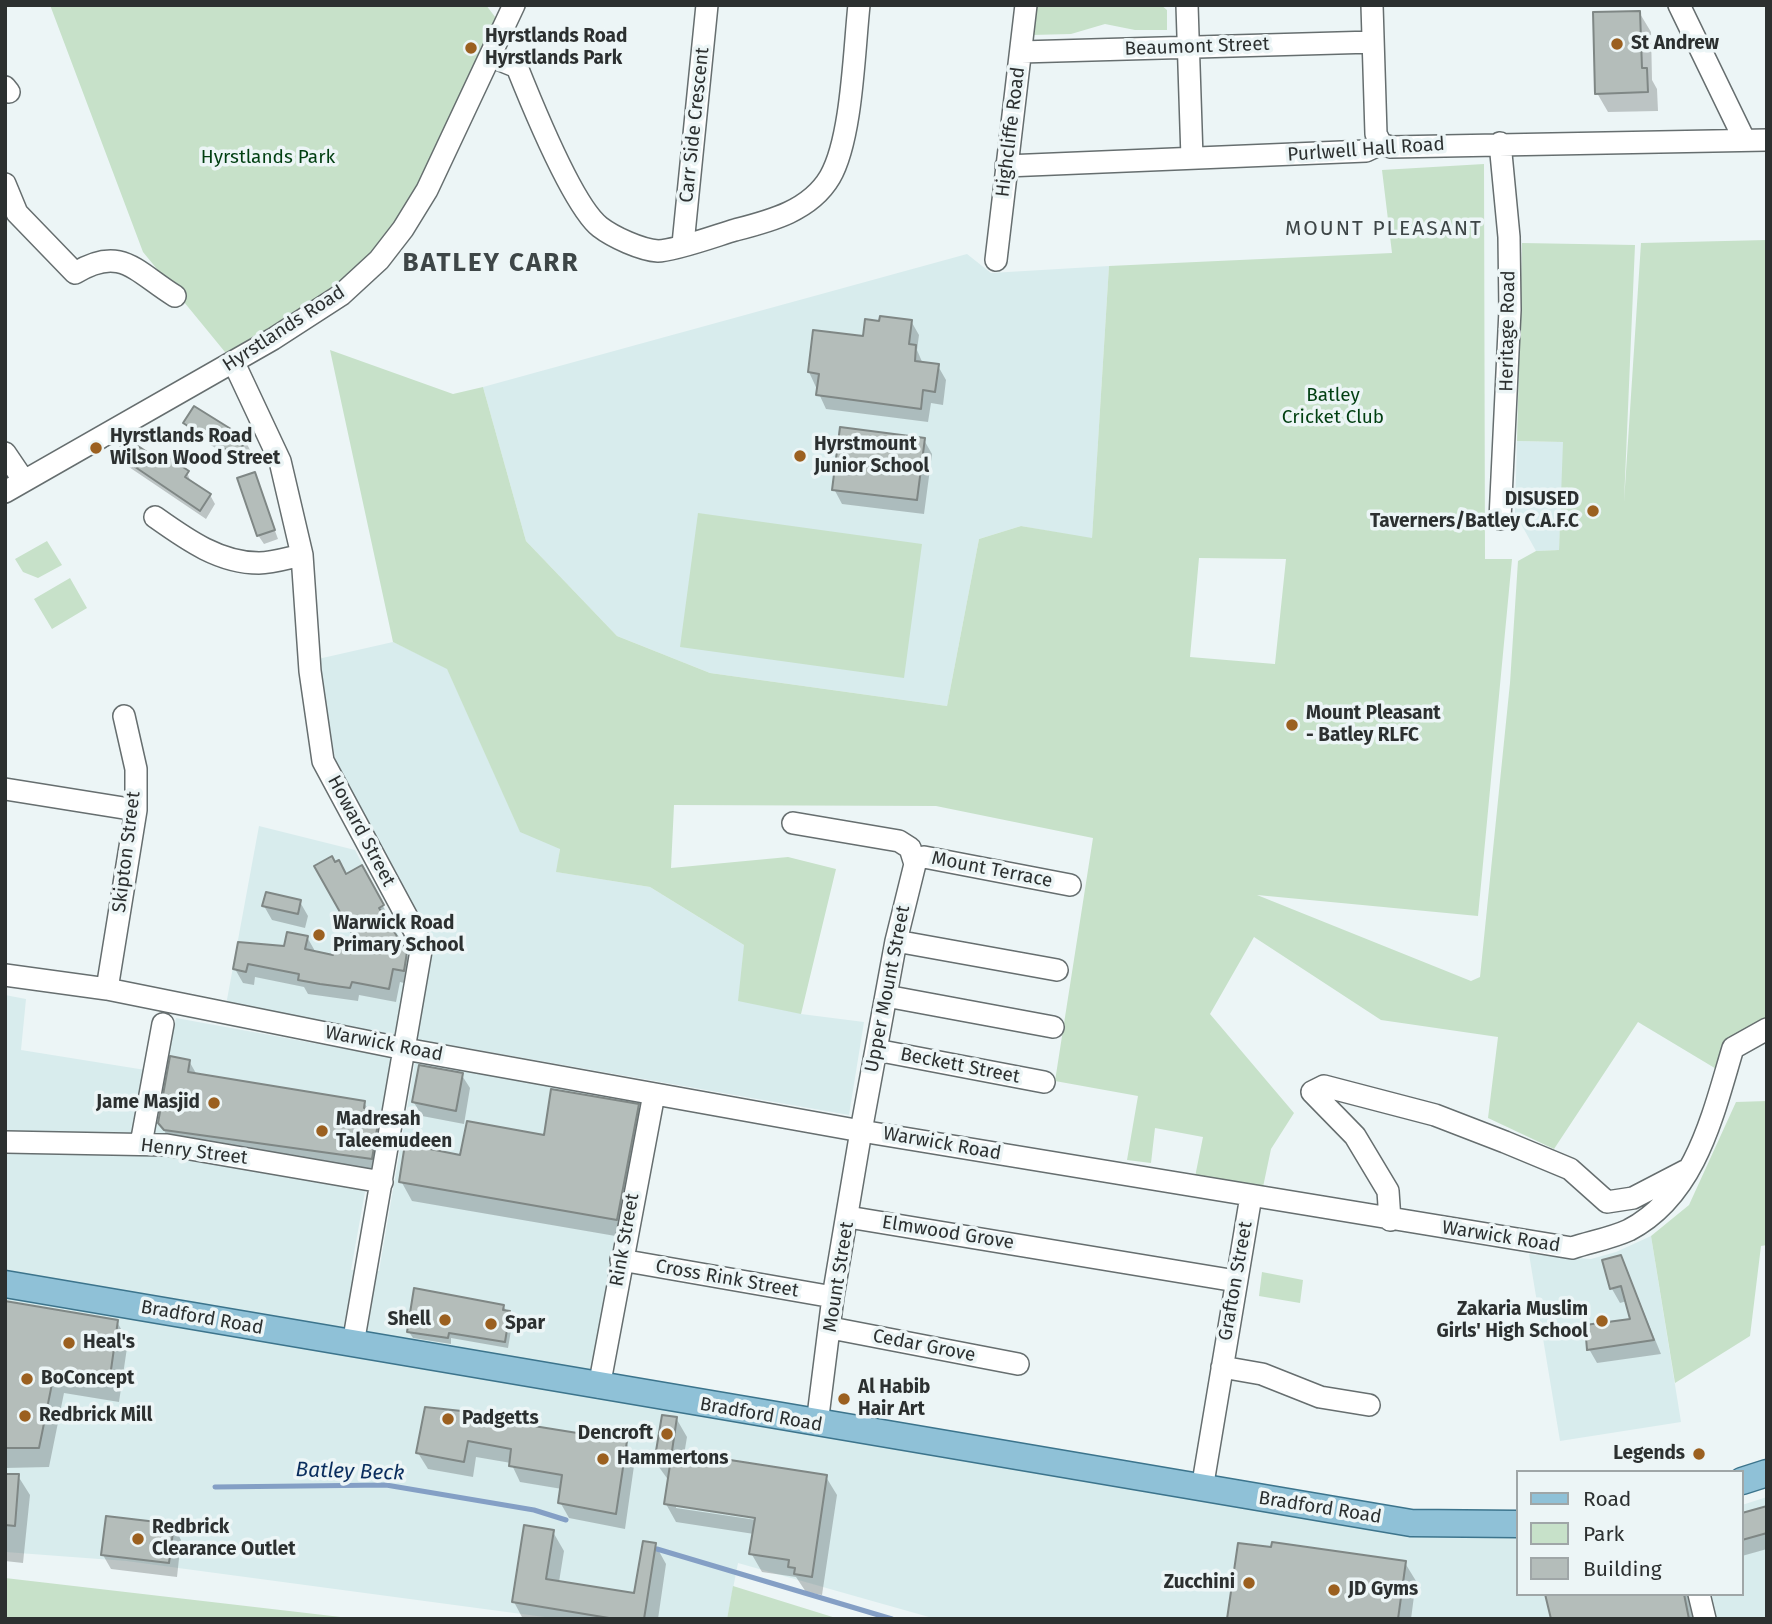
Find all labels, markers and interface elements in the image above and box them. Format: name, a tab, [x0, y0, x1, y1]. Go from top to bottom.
place label: Hyrstlands Road Hyrstlands Park	[485, 26, 627, 70]
street label: Beaumont Street	[1124, 33, 1270, 61]
place label: St Andrew	[1631, 33, 1719, 55]
marker: St Andrew	[1609, 36, 1625, 52]
marker: Hyrstlands Road Hyrstlands Park	[463, 40, 479, 56]
street label: Carr Side Crescent	[675, 46, 715, 204]
street label: Highcliffe Road	[992, 66, 1030, 198]
street label: Purlwell Hall Road	[1287, 133, 1445, 167]
park label: Hyrstlands Park	[201, 147, 335, 169]
district label: MOUNT PLEASANT	[1287, 216, 1481, 242]
district label: BATLEY CARR	[404, 248, 578, 280]
street label: Heritage Road	[1496, 270, 1520, 392]
street label: Hyrstlands Road	[219, 281, 349, 377]
park label: Batley Cricket Club	[1282, 385, 1384, 429]
place label: Hyrstlands Road Wilson Wood Street	[110, 426, 280, 470]
place label: Hyrstmount Junior School	[814, 434, 929, 478]
marker: Hyrstlands Road Wilson Wood Street	[88, 440, 104, 456]
marker: Hyrstmount Junior School	[792, 448, 808, 464]
place label: DISUSED Taverners/Batley C.A.F.C	[1370, 489, 1579, 533]
marker: DISUSED Taverners/Batley C.A.F.C	[1585, 503, 1601, 519]
place label: Mount Pleasant - Batley RLFC	[1306, 703, 1441, 747]
marker: Mount Pleasant - Batley RLFC	[1284, 717, 1300, 733]
street label: Howard Street	[322, 772, 400, 890]
street label: Skipton Street	[108, 790, 146, 914]
street label: Mount Terrace	[930, 847, 1054, 893]
street label: Upper Mount Street	[861, 904, 915, 1074]
place label: Warwick Road Primary School	[333, 913, 464, 957]
marker: Warwick Road Primary School	[311, 927, 327, 943]
street label: Warwick Road	[323, 1021, 445, 1067]
street label: Beckett Street	[898, 1043, 1022, 1089]
place label: Jame Masjid	[96, 1092, 200, 1114]
marker: Jame Masjid	[206, 1095, 222, 1111]
place label: Madresah Taleemudeen	[336, 1109, 452, 1153]
street label: Warwick Road	[881, 1122, 1003, 1166]
marker: Madresah Taleemudeen	[314, 1123, 330, 1139]
street label: Henry Street	[139, 1134, 249, 1170]
street label: Rink Street	[606, 1192, 644, 1288]
street label: Elmwood Grove	[880, 1211, 1016, 1255]
street label: Warwick Road	[1440, 1216, 1562, 1258]
street label: Mount Street	[819, 1220, 859, 1334]
street label: Grafton Street	[1214, 1220, 1258, 1342]
street label: Cross Rink Street	[654, 1255, 800, 1303]
street label: Bradford Road	[139, 1296, 265, 1340]
place label: Zakaria Muslim Girls' High School	[1436, 1299, 1588, 1343]
place label: Shell	[387, 1309, 431, 1331]
marker: Shell	[437, 1312, 453, 1328]
place label: Spar	[505, 1313, 545, 1335]
marker: Zakaria Muslim Girls' High School	[1594, 1313, 1610, 1329]
marker: Spar	[483, 1316, 499, 1332]
street label: Cedar Grove	[871, 1325, 977, 1367]
place label: Heal's	[83, 1332, 135, 1354]
marker: Heal's	[61, 1335, 77, 1351]
place label: BoConcept	[41, 1368, 134, 1390]
marker: BoConcept	[19, 1371, 35, 1387]
place label: Al Habib Hair Art	[858, 1377, 930, 1421]
marker: Al Habib Hair Art	[836, 1391, 852, 1407]
street label: Bradford Road	[698, 1393, 824, 1437]
place label: Redbrick Mill	[39, 1405, 152, 1427]
marker: Redbrick Mill	[17, 1408, 33, 1424]
place label: Padgetts	[462, 1408, 539, 1430]
marker: Padgetts	[440, 1411, 456, 1427]
place label: Dencroft	[578, 1423, 653, 1445]
marker: Dencroft	[659, 1426, 675, 1442]
place label: Legends	[1613, 1443, 1685, 1465]
marker: Legends	[1691, 1446, 1707, 1462]
place label: Hammertons	[617, 1448, 729, 1470]
marker: Hammertons	[595, 1451, 611, 1467]
water label: Batley Beck	[295, 1458, 405, 1486]
legend	[1516, 1470, 1744, 1596]
text: Road	[1583, 1486, 1631, 1512]
street label: Bradford Road	[1257, 1487, 1383, 1529]
place label: Redbrick Clearance Outlet	[152, 1517, 296, 1561]
text: Park	[1583, 1521, 1624, 1547]
marker: Redbrick Clearance Outlet	[130, 1531, 146, 1547]
text: Building	[1583, 1556, 1662, 1582]
place label: Zucchini	[1164, 1572, 1235, 1594]
marker: Zucchini	[1241, 1575, 1257, 1591]
place label: JD Gyms	[1348, 1579, 1418, 1601]
marker: JD Gyms	[1326, 1582, 1342, 1598]

